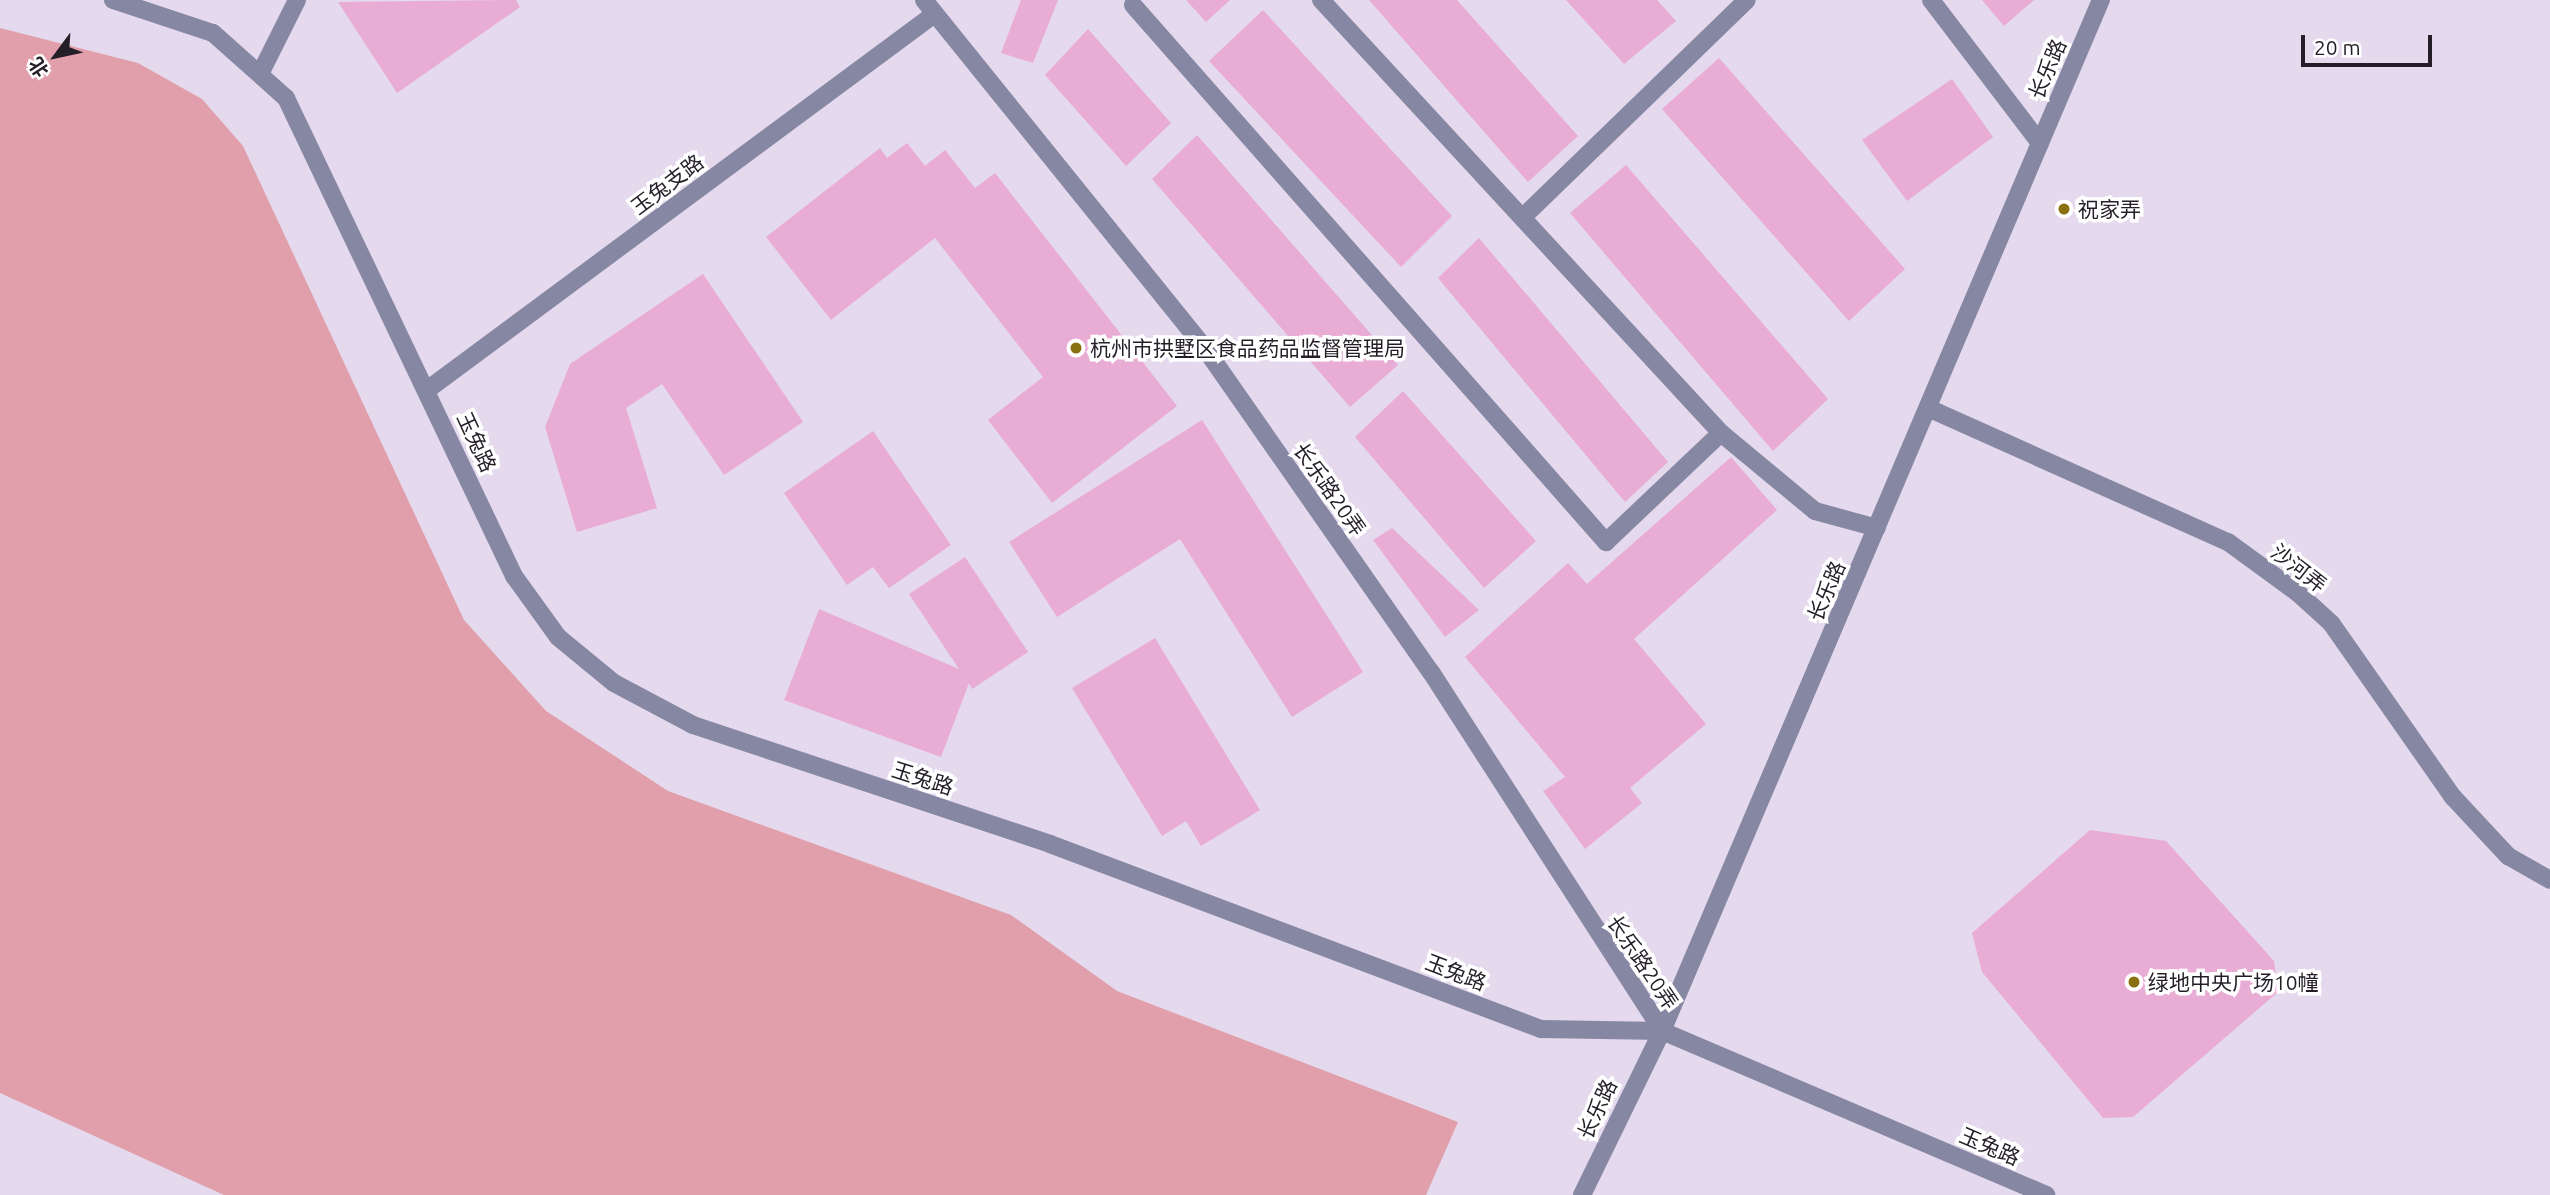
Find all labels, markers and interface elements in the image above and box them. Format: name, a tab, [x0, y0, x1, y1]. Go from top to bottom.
north arrow	[21, 21, 91, 91]
scale bar	[2305, 21, 2436, 65]
street label: 长乐路	[2023, 35, 2071, 103]
text: 20 m	[2314, 35, 2361, 59]
text: 北	[24, 53, 53, 81]
street label: 玉兔支路	[626, 149, 708, 219]
place label: 祝家弄	[2078, 196, 2141, 222]
marker: 祝家弄	[2056, 201, 2072, 217]
place label: 杭州市拱墅区食品药品监督管理局	[1090, 335, 1405, 361]
marker: 杭州市拱墅区食品药品监督管理局	[1068, 340, 1084, 356]
street label: 玉兔路	[452, 408, 502, 476]
street label: 长乐路20弄	[1289, 438, 1371, 540]
street label: 沙河弄	[2266, 539, 2332, 597]
street label: 长乐路	[1802, 557, 1850, 625]
street label: 玉兔路	[889, 756, 957, 800]
street label: 长乐路20弄	[1602, 910, 1684, 1014]
street label: 玉兔路	[1422, 949, 1490, 995]
place label: 绿地中央广场10幢	[2148, 969, 2319, 995]
marker: 绿地中央广场10幢	[2126, 974, 2142, 990]
street label: 长乐路	[1572, 1075, 1622, 1143]
street label: 玉兔路	[1956, 1122, 2024, 1170]

